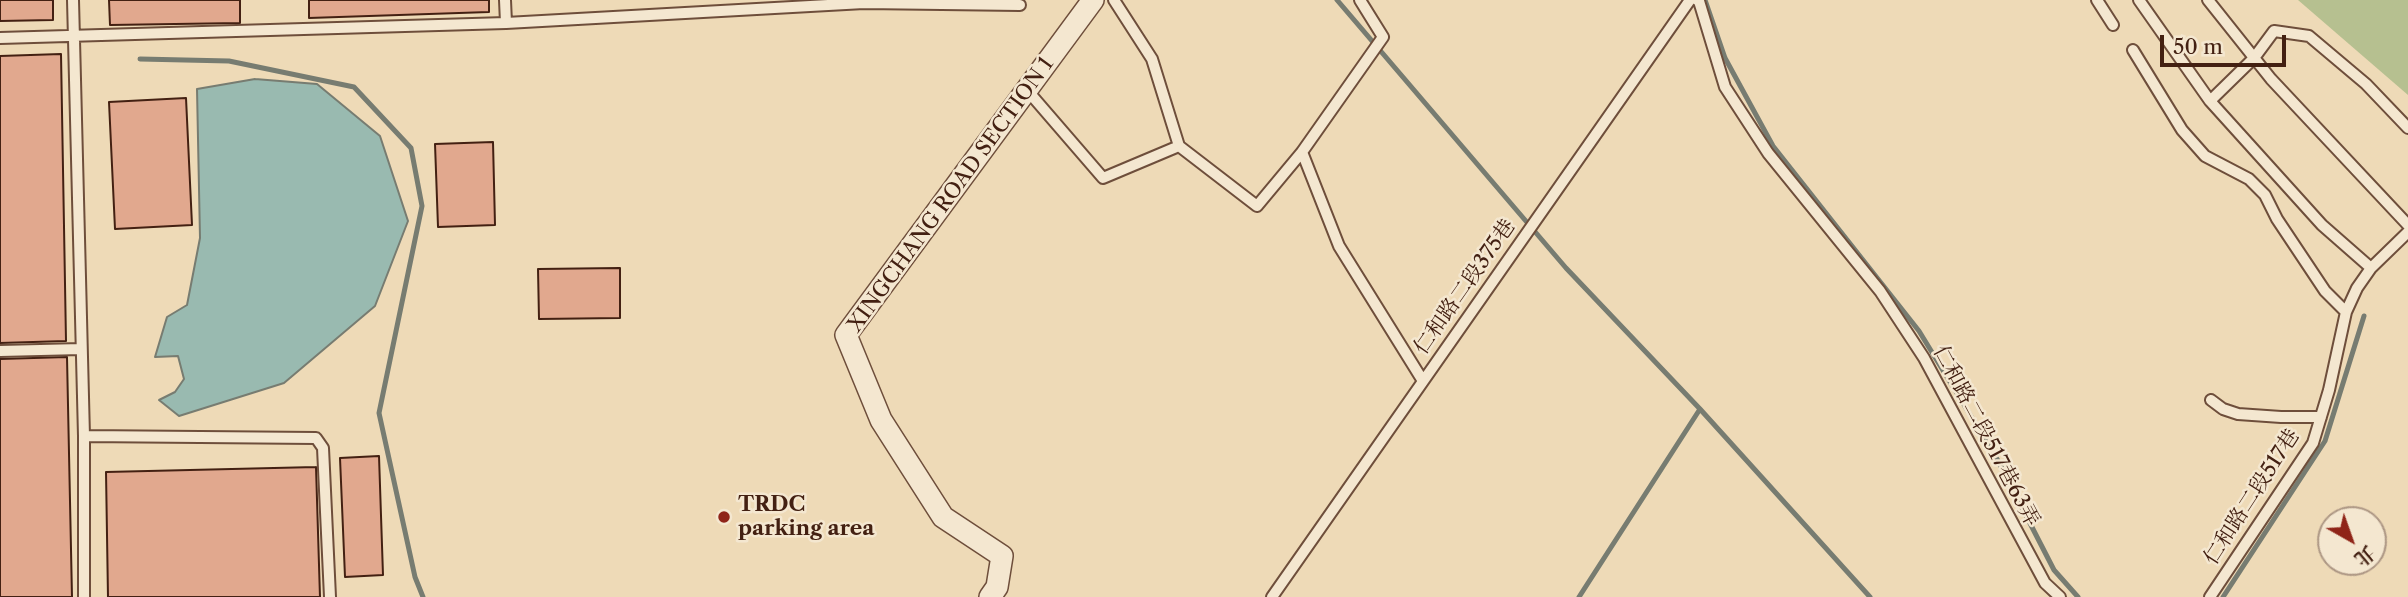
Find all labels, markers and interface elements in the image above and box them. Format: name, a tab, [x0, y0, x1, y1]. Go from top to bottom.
scale bar	[2163, 21, 2289, 65]
text: 50 m	[2173, 34, 2223, 59]
street label: XINGCHANG ROAD SECTION 1	[843, 53, 1059, 337]
street label: 仁和路二段375巷	[1409, 215, 1521, 359]
street label: 仁和路二段517巷63弄	[1928, 341, 2044, 531]
street label: 仁和路二段517巷	[2199, 424, 2305, 570]
place label: TRDC parking area	[738, 492, 874, 542]
north arrow	[2317, 506, 2387, 576]
marker: TRDC parking area	[716, 509, 732, 525]
text: 北	[2350, 541, 2379, 571]

